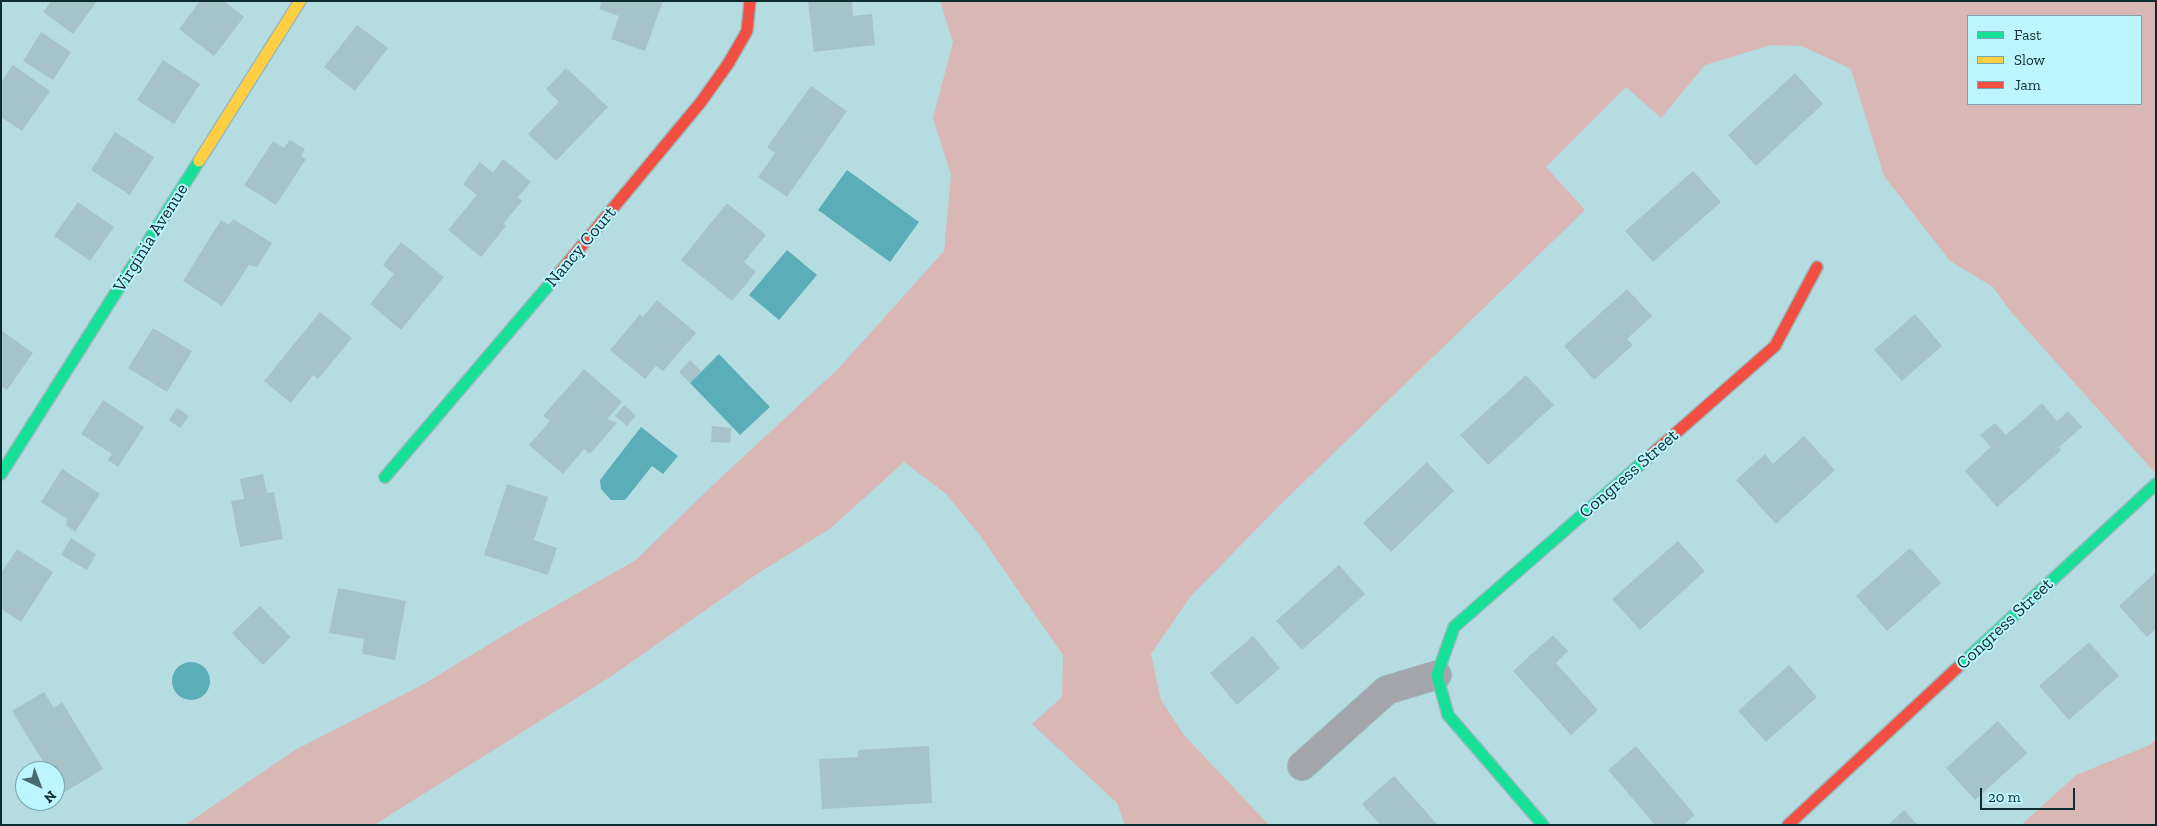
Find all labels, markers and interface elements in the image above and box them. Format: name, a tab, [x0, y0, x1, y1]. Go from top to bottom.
legend	[1967, 15, 2142, 105]
text: Fast	[2014, 26, 2042, 44]
text: Slow	[2014, 51, 2045, 69]
text: Jam	[2014, 76, 2041, 94]
street label: Virginia Avenue	[109, 180, 193, 296]
street label: Nancy Court	[541, 202, 621, 292]
street label: Congress Street	[1575, 425, 1683, 523]
street label: Congress Street	[1952, 574, 2058, 674]
north arrow	[15, 761, 65, 811]
scale bar	[1982, 778, 2077, 810]
text: N	[40, 787, 60, 806]
text: 20 m	[1988, 788, 2021, 806]

